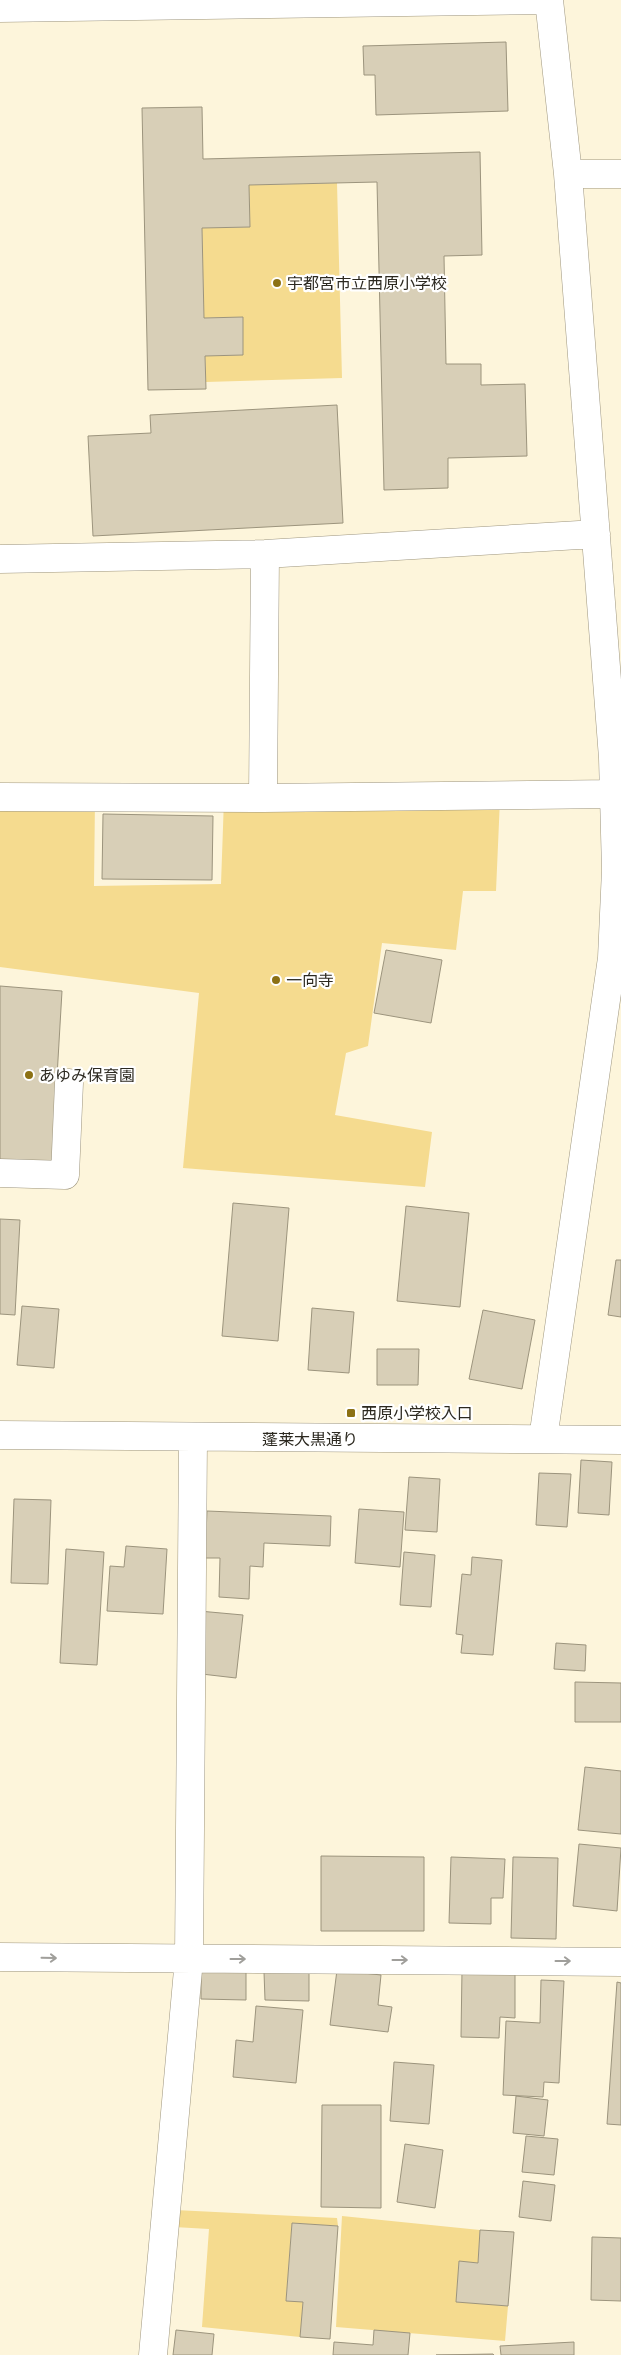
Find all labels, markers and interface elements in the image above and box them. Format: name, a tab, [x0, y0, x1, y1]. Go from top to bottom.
place label: 宇都宮市立西原小学校	[287, 275, 447, 292]
marker: 宇都宮市立西原小学校	[271, 277, 283, 289]
place label: 一向寺	[286, 972, 334, 989]
marker: 一向寺	[270, 974, 282, 986]
place label: あゆみ保育園	[39, 1067, 135, 1084]
marker: あゆみ保育園	[23, 1069, 35, 1081]
place label: 西原小学校入口	[361, 1405, 473, 1422]
marker: 西原小学校入口	[345, 1407, 357, 1419]
street label: 蓬莱大黒通り	[262, 1431, 358, 1448]
one-way arrow	[40, 1953, 56, 1963]
one-way arrow	[229, 1954, 245, 1964]
one-way arrow	[392, 1955, 408, 1965]
one-way arrow	[554, 1956, 570, 1966]

